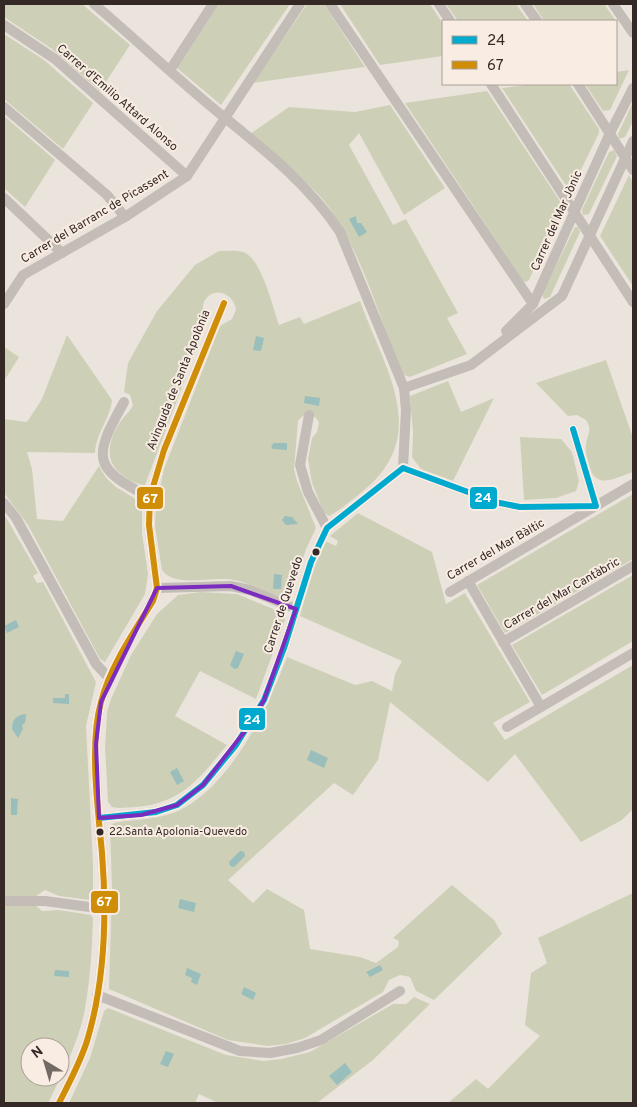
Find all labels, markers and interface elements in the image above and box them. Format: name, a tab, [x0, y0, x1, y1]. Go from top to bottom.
legend	[442, 20, 617, 85]
text: 24	[487, 32, 505, 51]
street label: Carrer d'Emilio Attard Alonso	[53, 41, 181, 155]
text: 67	[487, 57, 504, 76]
street label: Carrer del Barranc de Picassent	[18, 166, 172, 268]
street label: Carrer del Mar Jònic	[528, 168, 586, 274]
street label: Avinguda de Santa Apolònia	[143, 307, 215, 453]
line badge: 67	[136, 486, 164, 510]
line badge: 24	[469, 486, 498, 510]
text: 24	[474, 490, 492, 507]
text: 67	[142, 491, 158, 508]
street label: Carrer del Mar Bàltic	[444, 515, 548, 585]
unlabelled marker	[311, 547, 321, 557]
street label: Carrer de Quevedo	[261, 554, 307, 656]
street label: Carrer del Mar Cantàbric	[501, 554, 623, 634]
line badge: 24	[238, 707, 266, 731]
text: 24	[243, 712, 261, 729]
place label: 22.Santa Apolonia-Quevedo	[109, 825, 247, 839]
marker: 22.Santa Apolonia-Quevedo	[95, 827, 105, 837]
line badge: 67	[90, 890, 119, 914]
text: 67	[96, 894, 112, 911]
north arrow	[20, 1037, 70, 1087]
text: N	[29, 1043, 47, 1063]

